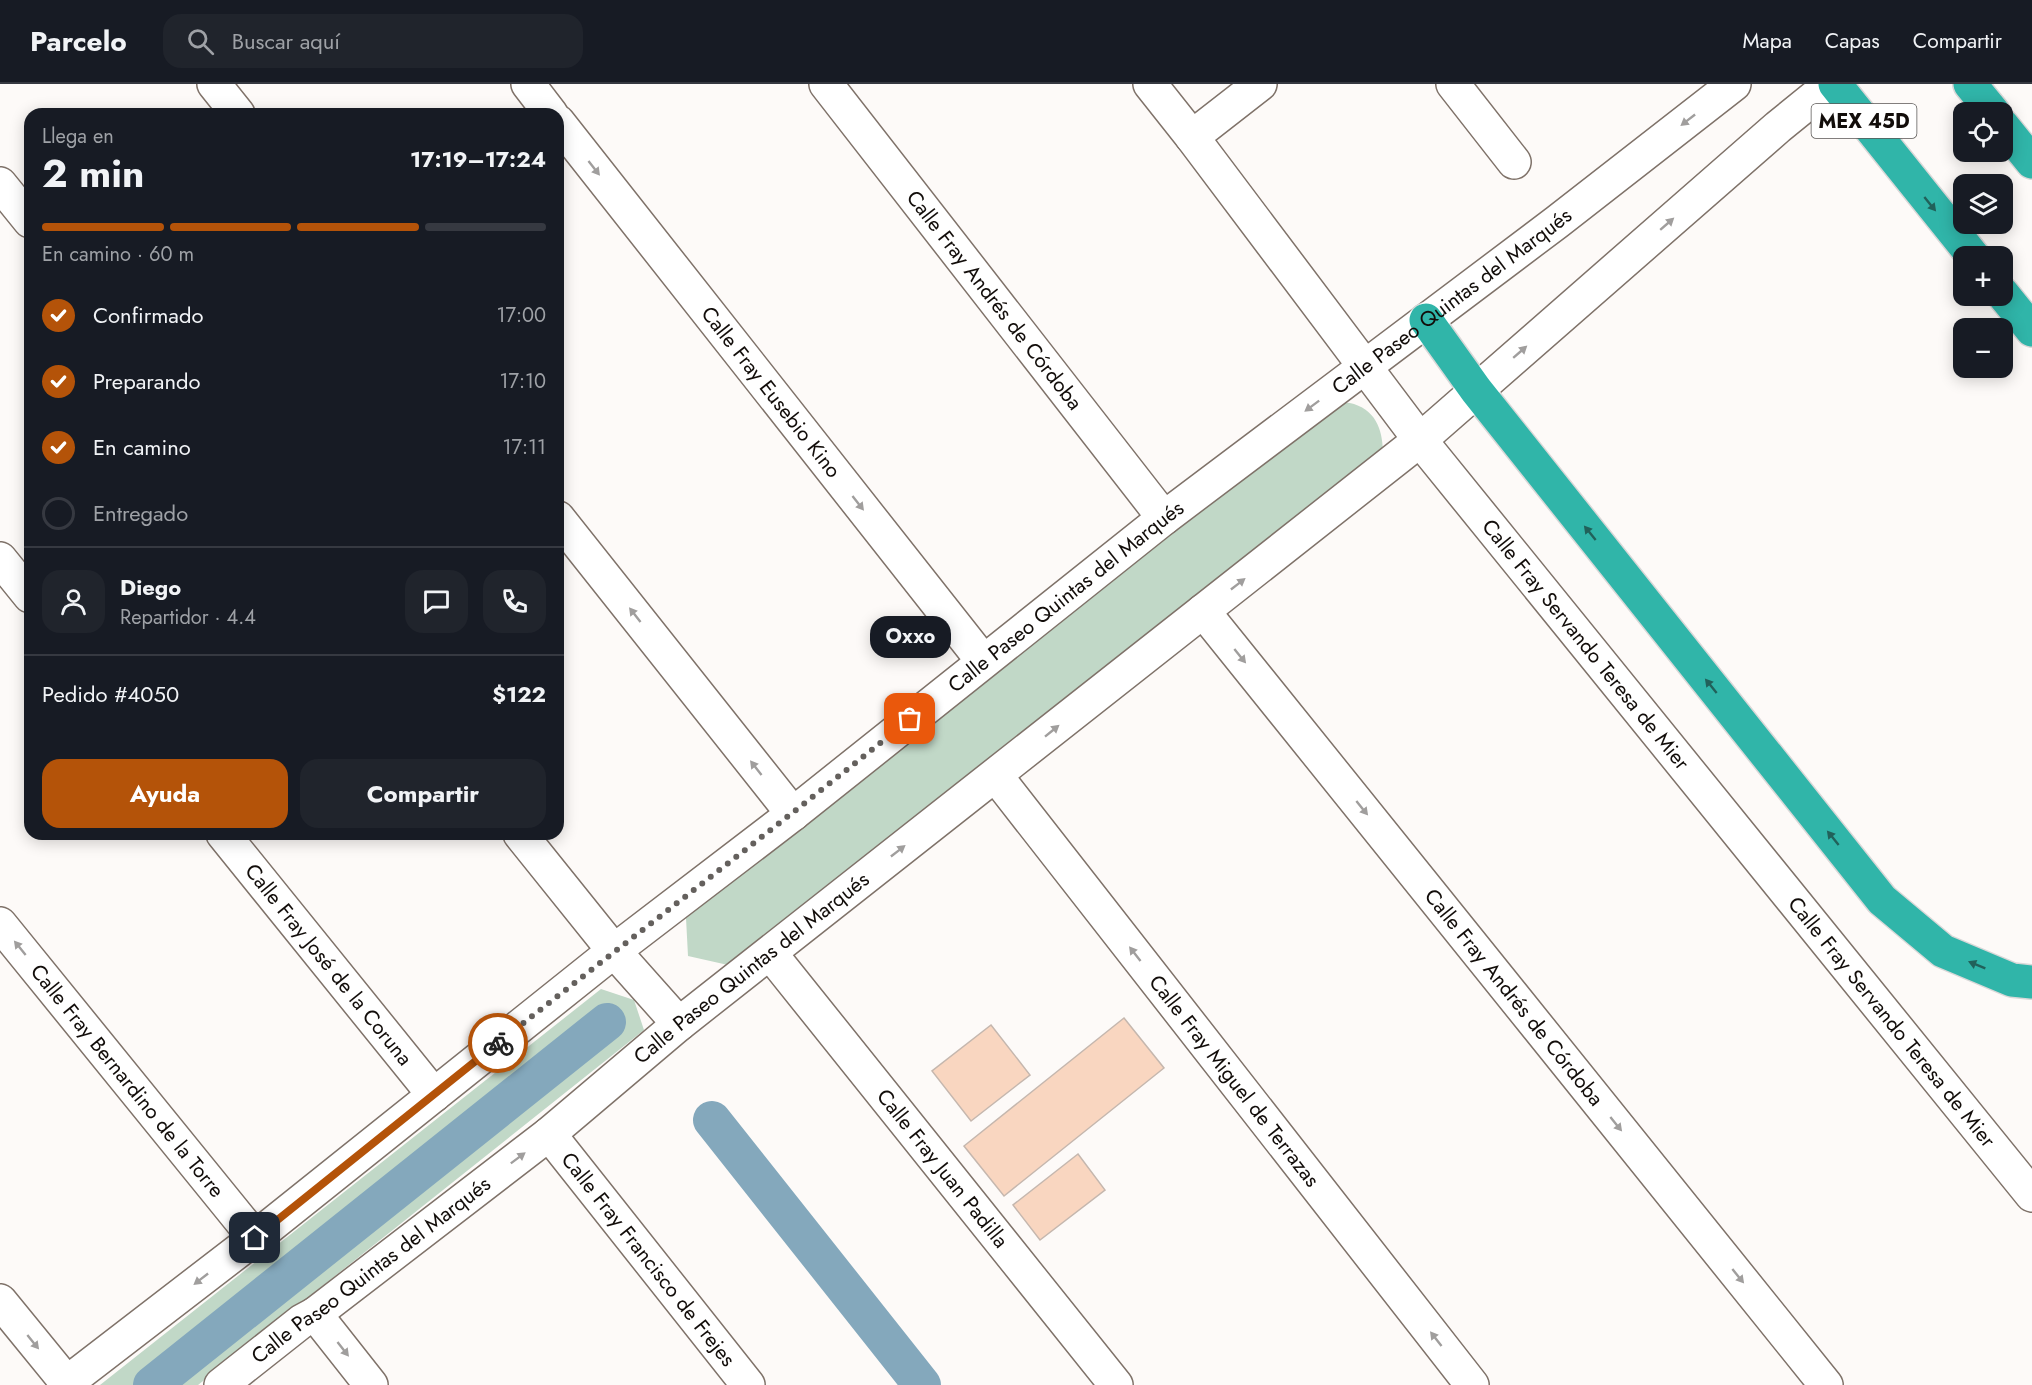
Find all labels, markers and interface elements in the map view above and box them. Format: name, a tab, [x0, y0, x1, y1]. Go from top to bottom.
search box	[163, 14, 583, 68]
text: Parcelo	[30, 21, 127, 62]
icon: search	[184, 25, 217, 58]
text: Buscar aquí	[232, 25, 340, 57]
text: Mapa	[1743, 26, 1792, 56]
text: Capas	[1825, 26, 1880, 56]
text: Compartir	[1913, 26, 2002, 56]
map controls	[1953, 102, 2013, 378]
button: locate	[1953, 102, 2013, 162]
road number: MEX 45D	[1812, 104, 1916, 138]
one-way arrow	[1680, 114, 1696, 126]
text: Llega en	[42, 122, 114, 151]
text: 17:19–17:24	[410, 143, 546, 175]
text: 2 min	[42, 145, 144, 202]
one-way arrow	[588, 161, 600, 176]
button: layers	[1953, 174, 2013, 234]
street label: Calle Fray Andrés de Córdoba	[899, 184, 1090, 416]
one-way arrow	[1923, 196, 1935, 211]
street label: Calle Paseo Quintas del Marqués	[1325, 201, 1578, 402]
one-way arrow	[1659, 218, 1674, 231]
text: En camino · 60 m	[42, 240, 194, 269]
button: +	[1953, 246, 2013, 306]
icon: check	[42, 299, 75, 332]
text: Confirmado	[93, 299, 203, 331]
street label: Calle Fray Eusebio Kino	[694, 300, 848, 484]
text: 17:00	[497, 301, 546, 330]
button: −	[1953, 318, 2013, 378]
one-way arrow	[1512, 346, 1527, 359]
icon: check	[42, 365, 75, 398]
text: Preparando	[93, 365, 201, 397]
text: 17:10	[500, 367, 546, 396]
one-way arrow	[1305, 400, 1321, 412]
icon: check	[42, 431, 75, 464]
text: En camino	[93, 431, 191, 463]
text: 17:11	[503, 433, 546, 462]
street label: Calle Paseo Quintas del Marqués	[942, 493, 1190, 700]
one-way arrow	[851, 495, 864, 511]
text: Entregado	[93, 497, 188, 529]
street label: Calle Fray Servando Teresa de Mier	[1475, 513, 1697, 777]
one-way arrow	[1583, 525, 1596, 541]
button: person	[42, 570, 105, 633]
button: chat	[405, 570, 468, 633]
button: phone	[483, 570, 546, 633]
text: Diego	[120, 571, 181, 603]
one-way arrow	[1230, 578, 1246, 591]
text: Repartidor · 4.4	[120, 603, 256, 632]
one-way arrow	[629, 607, 642, 623]
callout: Oxxo	[870, 617, 950, 659]
text: Oxxo	[886, 622, 935, 651]
one-way arrow	[1233, 649, 1246, 664]
text: Pedido #4050	[42, 678, 179, 710]
text: $122	[492, 678, 546, 710]
one-way arrow	[1706, 678, 1718, 693]
pin	[884, 693, 935, 744]
icon: bag	[893, 702, 926, 735]
one-way arrow	[1044, 725, 1060, 738]
button: Ayuda	[42, 759, 288, 828]
button: Compartir	[300, 759, 546, 828]
one-way arrow	[750, 760, 763, 776]
one-way arrow	[1356, 801, 1368, 816]
one-way arrow	[1826, 830, 1839, 846]
one-way arrow	[891, 846, 906, 858]
street label: Calle Fray José de la Coruna	[238, 857, 419, 1072]
street label: Calle Paseo Quintas del Marqués	[627, 865, 875, 1071]
street label: Calle Fray Andrés de Córdoba	[1417, 882, 1611, 1112]
street label: Calle Fray Servando Teresa de Mier	[1781, 890, 2003, 1155]
one-way arrow	[13, 940, 26, 956]
one-way arrow	[1129, 946, 1141, 961]
street label: Calle Fray Bernardino de la Torre	[23, 958, 231, 1204]
one-way arrow	[1967, 960, 1985, 970]
street label: Calle Fray Miguel de Terrazas	[1142, 968, 1327, 1193]
courier	[468, 1013, 528, 1073]
icon: bike	[482, 1027, 515, 1060]
street label: Calle Fray Juan Padilla	[870, 1083, 1015, 1254]
one-way arrow	[1610, 1116, 1623, 1132]
street label: Calle Fray Francisco de Frejes	[554, 1146, 743, 1373]
one-way arrow	[510, 1153, 525, 1165]
street label: Calle Paseo Quintas del Marqués	[245, 1169, 497, 1371]
pin	[229, 1212, 280, 1263]
icon: home	[238, 1221, 271, 1254]
one-way arrow	[1732, 1268, 1745, 1284]
one-way arrow	[194, 1273, 210, 1285]
one-way arrow	[1429, 1331, 1442, 1347]
one-way arrow	[27, 1334, 40, 1350]
one-way arrow	[336, 1342, 348, 1357]

